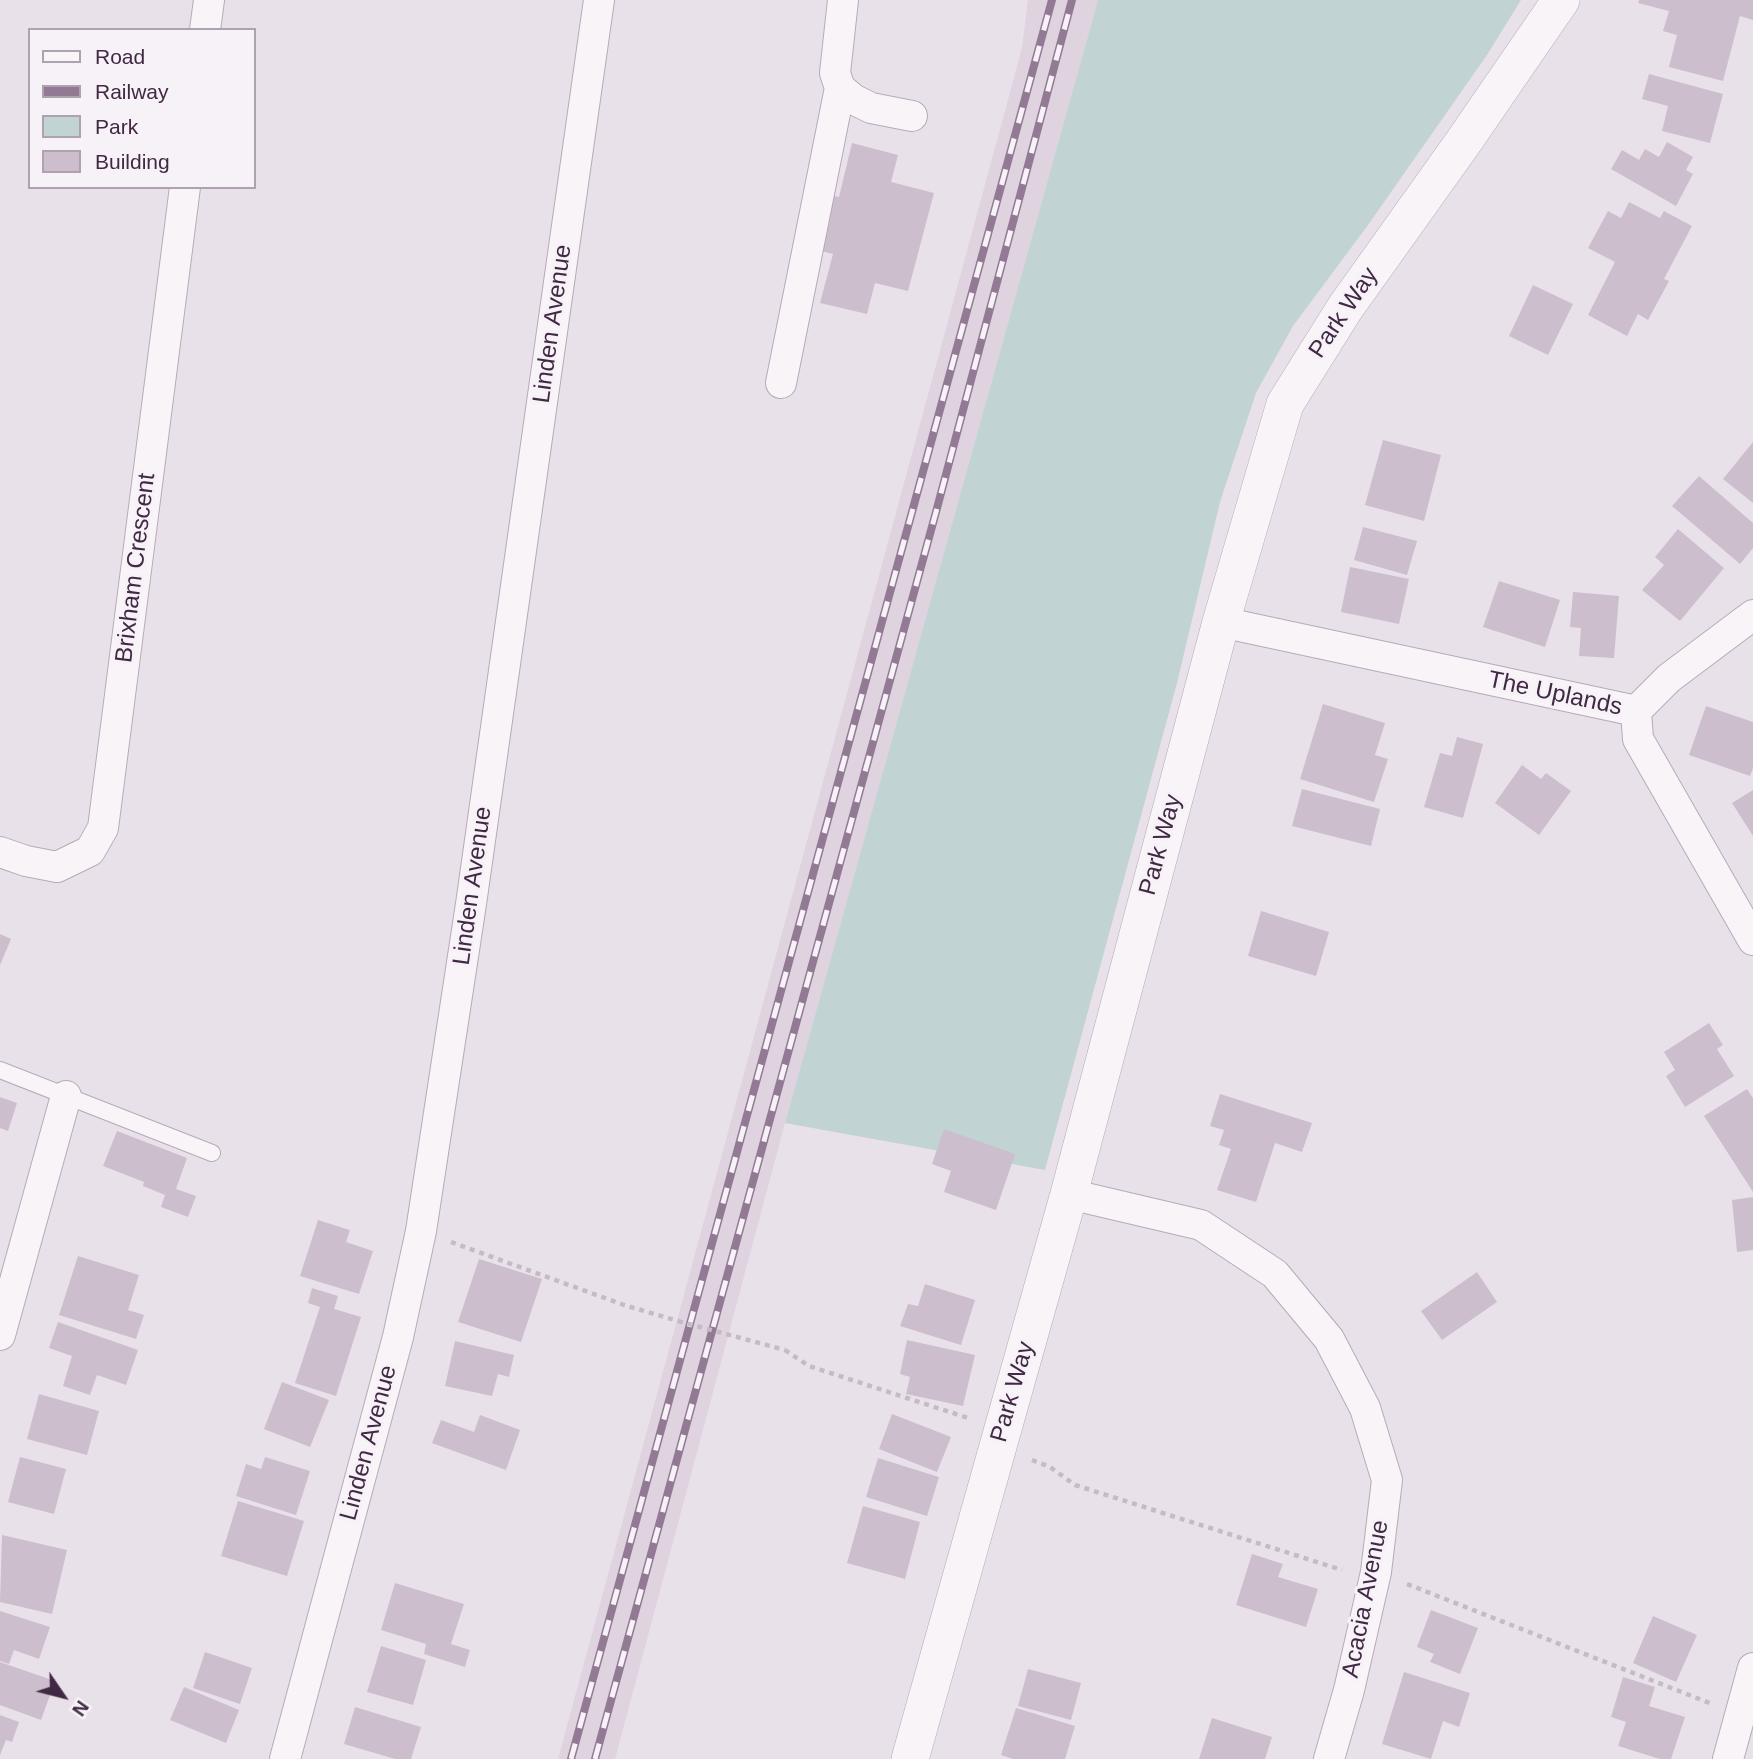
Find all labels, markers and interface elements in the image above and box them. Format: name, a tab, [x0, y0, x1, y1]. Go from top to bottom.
legend	[28, 28, 256, 189]
text: Road	[95, 45, 145, 68]
text: Railway	[95, 80, 169, 103]
text: Park	[95, 115, 138, 138]
text: Building	[95, 150, 170, 173]
street label: Linden Avenue	[528, 243, 578, 405]
street label: Park Way	[1303, 262, 1385, 364]
street label: Brixham Crescent	[110, 472, 162, 664]
street label: The Uplands	[1485, 666, 1625, 722]
street label: Park Way	[1134, 791, 1188, 899]
street label: Linden Avenue	[448, 805, 498, 967]
street label: Park Way	[985, 1338, 1041, 1446]
street label: Linden Avenue	[334, 1362, 404, 1524]
street label: Acacia Avenue	[1337, 1518, 1395, 1680]
north arrow	[28, 1661, 98, 1731]
text: N	[68, 1697, 93, 1720]

